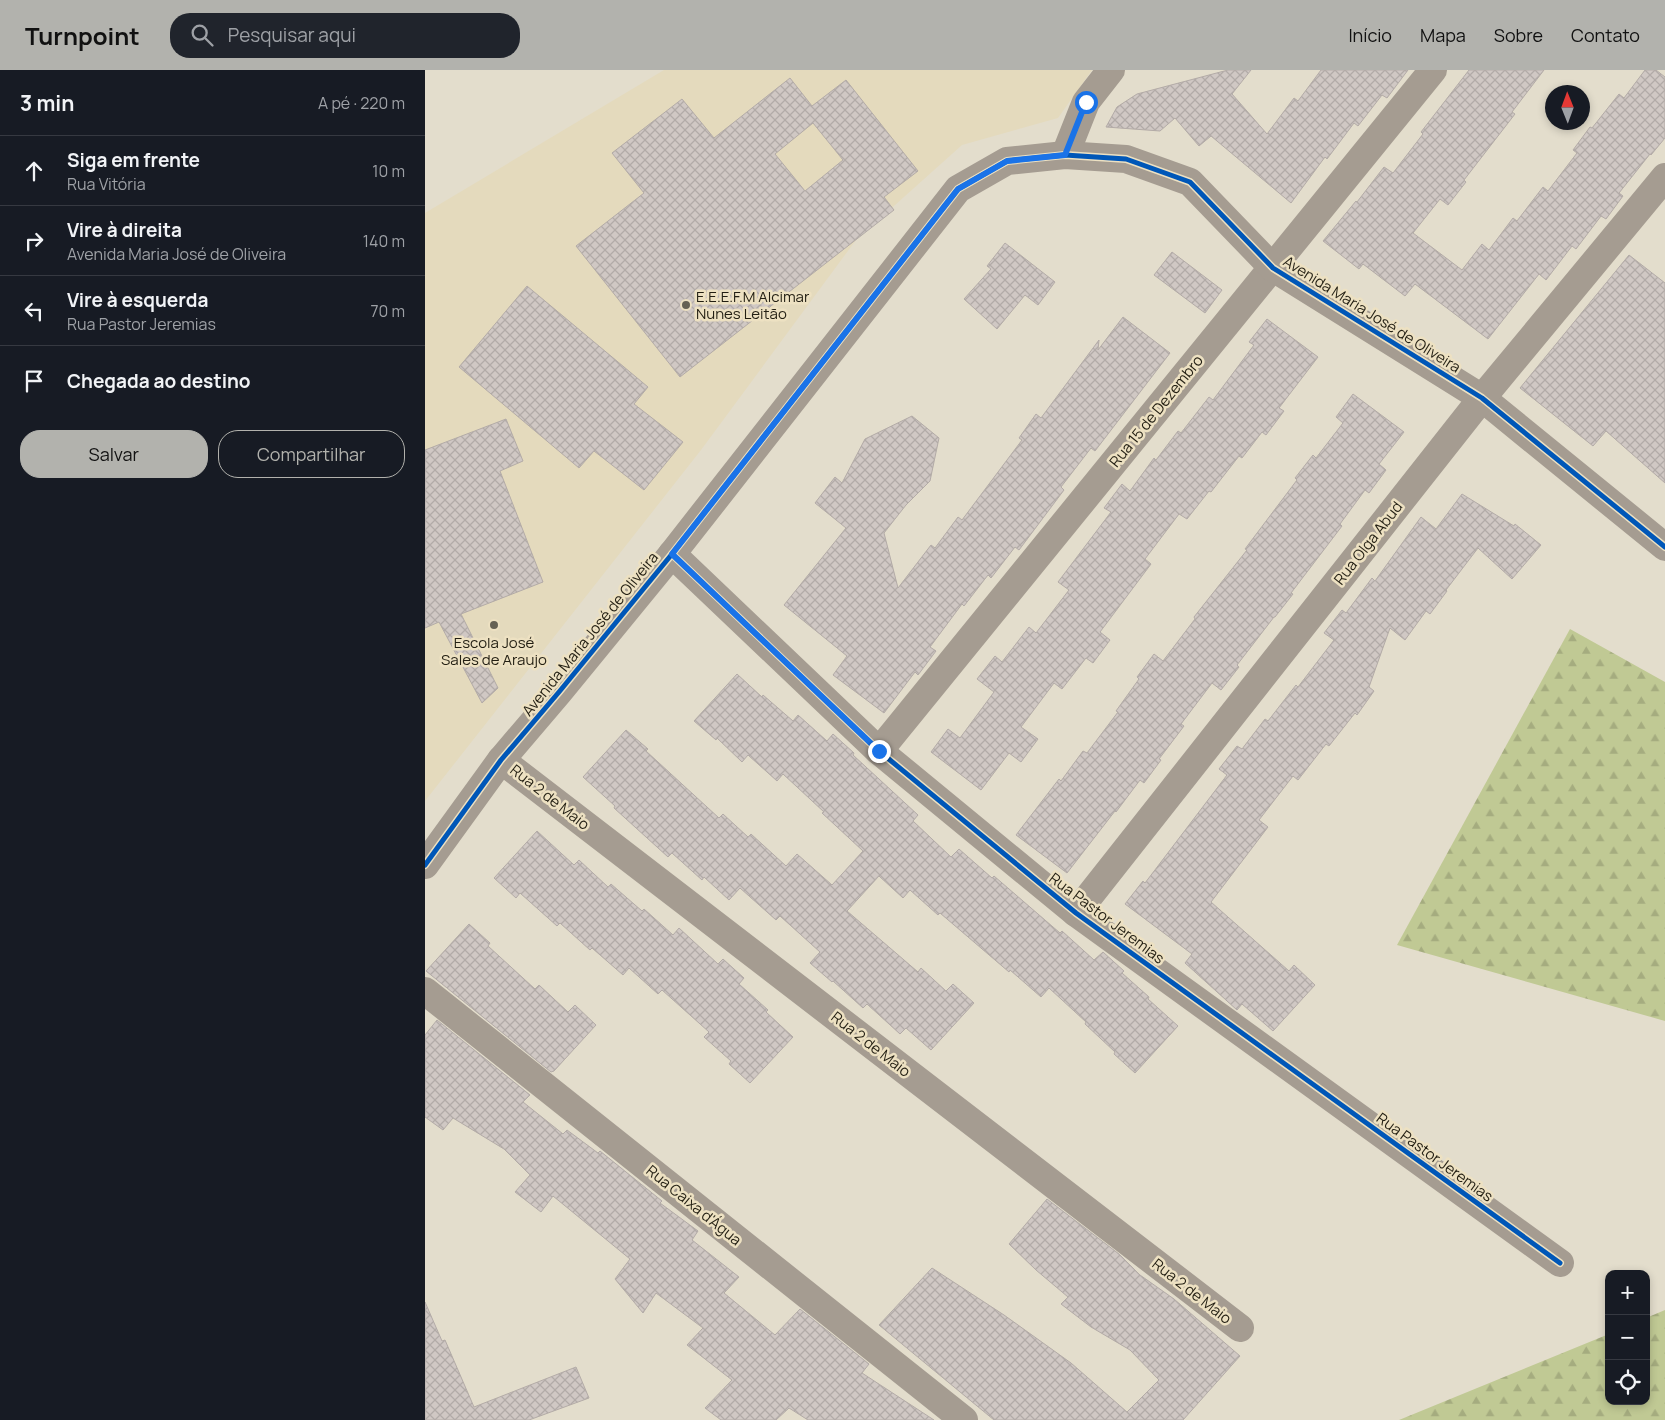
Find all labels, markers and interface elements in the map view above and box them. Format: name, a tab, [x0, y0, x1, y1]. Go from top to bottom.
search box	[170, 13, 520, 58]
text: Turnpoint	[25, 19, 140, 52]
icon: search	[188, 21, 216, 49]
text: Pesquisar aqui	[228, 22, 356, 48]
text: Início	[1348, 23, 1392, 47]
text: Mapa	[1420, 23, 1466, 47]
text: Sobre	[1494, 23, 1543, 47]
text: Contato	[1571, 23, 1640, 47]
north arrow	[1545, 85, 1590, 130]
text: 3 min	[20, 89, 74, 117]
route start	[1075, 91, 1098, 114]
text: A pé · 220 m	[318, 92, 405, 114]
text: Siga em frente	[67, 147, 200, 173]
icon: ahead	[20, 157, 48, 185]
text: 10 m	[372, 160, 405, 182]
text: Rua Vitória	[67, 173, 146, 195]
text: Vire à direita	[67, 217, 182, 243]
icon: right	[20, 227, 48, 255]
text: 140 m	[363, 230, 405, 252]
text: Avenida Maria José de Oliveira	[67, 243, 286, 265]
street label: Avenida Maria José de Oliveira	[1279, 251, 1465, 377]
place label: E.E.E.F.M Alcimar Nunes Leitão	[696, 286, 810, 324]
text: Vire à esquerda	[67, 287, 208, 313]
icon: left	[20, 297, 48, 325]
marker: E.E.E.F.M Alcimar Nunes Leitão	[680, 299, 692, 311]
text: 70 m	[370, 300, 405, 322]
text: Rua Pastor Jeremias	[67, 313, 216, 335]
street label: Rua 15 de Dezembro	[1104, 351, 1208, 471]
icon: arrive	[20, 367, 48, 395]
text: Chegada ao destino	[67, 368, 250, 394]
button: Salvar	[20, 430, 208, 478]
button: Compartilhar	[218, 430, 405, 478]
street label: Rua Olga Abud	[1329, 497, 1407, 589]
street label: Avenida Maria José de Oliveira	[517, 548, 663, 720]
marker: Escola José Sales de Araujo	[488, 619, 500, 631]
place label: Escola José Sales de Araujo	[441, 632, 547, 670]
route end	[868, 740, 891, 763]
street label: Rua 2 de Maio	[506, 759, 594, 835]
street label: Rua Pastor Jeremias	[1045, 868, 1169, 968]
street label: Rua 2 de Maio	[827, 1006, 915, 1082]
street label: Rua Pastor Jeremias	[1372, 1107, 1498, 1207]
street label: Rua Caixa d'Água	[642, 1160, 746, 1250]
street label: Rua 2 de Maio	[1148, 1253, 1236, 1329]
map controls	[1605, 1270, 1650, 1405]
button: +	[1605, 1270, 1650, 1315]
button: −	[1605, 1315, 1650, 1360]
button: locate	[1605, 1360, 1650, 1405]

